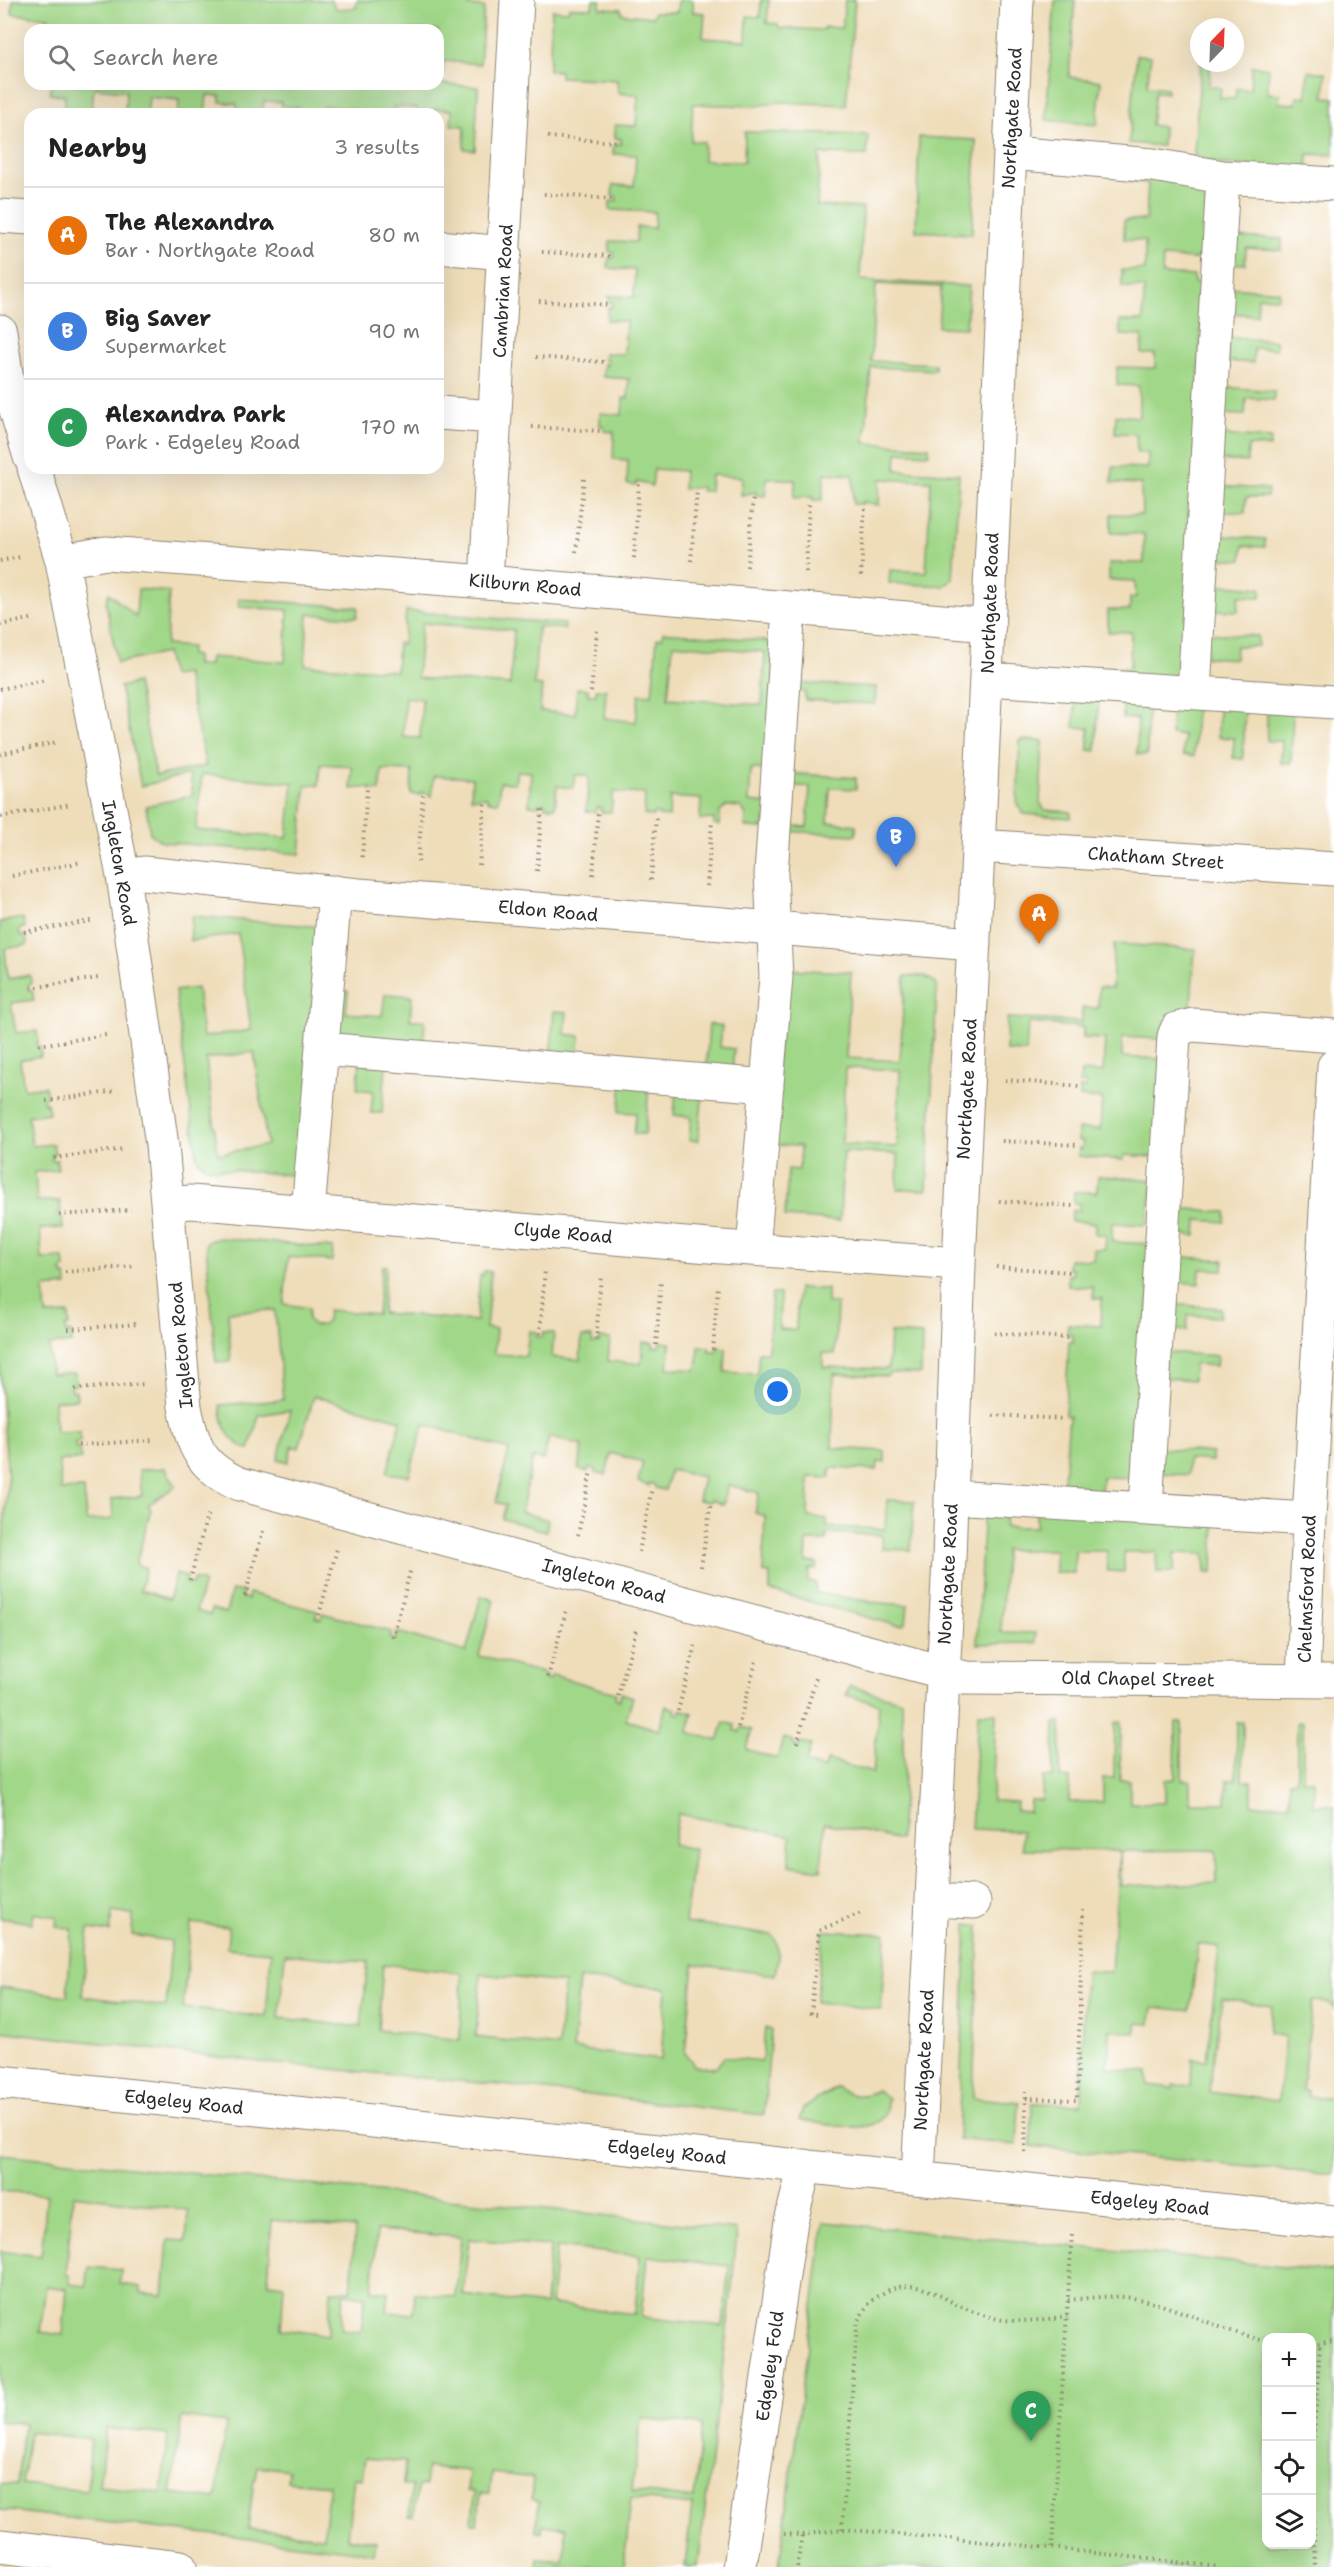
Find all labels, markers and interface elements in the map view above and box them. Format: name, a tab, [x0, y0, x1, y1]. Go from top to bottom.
north arrow	[1190, 18, 1244, 72]
search box	[24, 24, 444, 90]
icon: search	[45, 41, 78, 74]
text: Search here	[93, 43, 219, 72]
street label: Northgate Road	[996, 47, 1028, 189]
text: Nearby	[48, 130, 147, 165]
text: 3 results	[334, 134, 420, 160]
text: The Alexandra	[105, 208, 274, 237]
text: A	[60, 222, 75, 248]
text: 80 m	[368, 222, 420, 248]
street label: Cambrian Road	[488, 223, 518, 359]
text: Bar · Northgate Road	[105, 237, 315, 263]
text: Big Saver	[105, 304, 211, 333]
text: B	[61, 318, 74, 344]
text: 90 m	[368, 318, 420, 344]
text: Supermarket	[105, 333, 227, 359]
text: Alexandra Park	[105, 400, 286, 429]
text: C	[61, 414, 74, 440]
text: 170 m	[361, 414, 420, 440]
text: Park · Edgeley Road	[105, 429, 300, 455]
street label: Northgate Road	[976, 532, 1004, 674]
street label: Kilburn Road	[468, 568, 582, 602]
street label: Ingleton Road	[96, 798, 142, 928]
pin: B	[876, 818, 916, 867]
street label: Chatham Street	[1087, 841, 1225, 875]
pin: A	[1020, 894, 1058, 944]
street label: Eldon Road	[497, 895, 599, 927]
street label: Northgate Road	[951, 1018, 983, 1160]
street label: Clyde Road	[513, 1217, 613, 1249]
street label: Ingleton Road	[164, 1281, 198, 1409]
your location	[763, 1377, 792, 1406]
street label: Northgate Road	[932, 1503, 964, 1645]
street label: Chelmsford Road	[1292, 1514, 1322, 1664]
street label: Ingleton Road	[540, 1553, 668, 1609]
street label: Old Chapel Street	[1061, 1666, 1215, 1692]
street label: Northgate Road	[908, 1989, 940, 2131]
street label: Edgeley Road	[123, 2084, 245, 2120]
street label: Edgeley Road	[606, 2134, 728, 2170]
street label: Edgeley Road	[1089, 2185, 1211, 2221]
street label: Edgeley Fold	[750, 2309, 790, 2423]
map controls	[1262, 2333, 1316, 2549]
button: +	[1262, 2333, 1316, 2387]
button: −	[1262, 2387, 1316, 2441]
pin: C	[1012, 2392, 1050, 2441]
button: locate	[1262, 2441, 1316, 2495]
button: layers	[1262, 2495, 1316, 2549]

